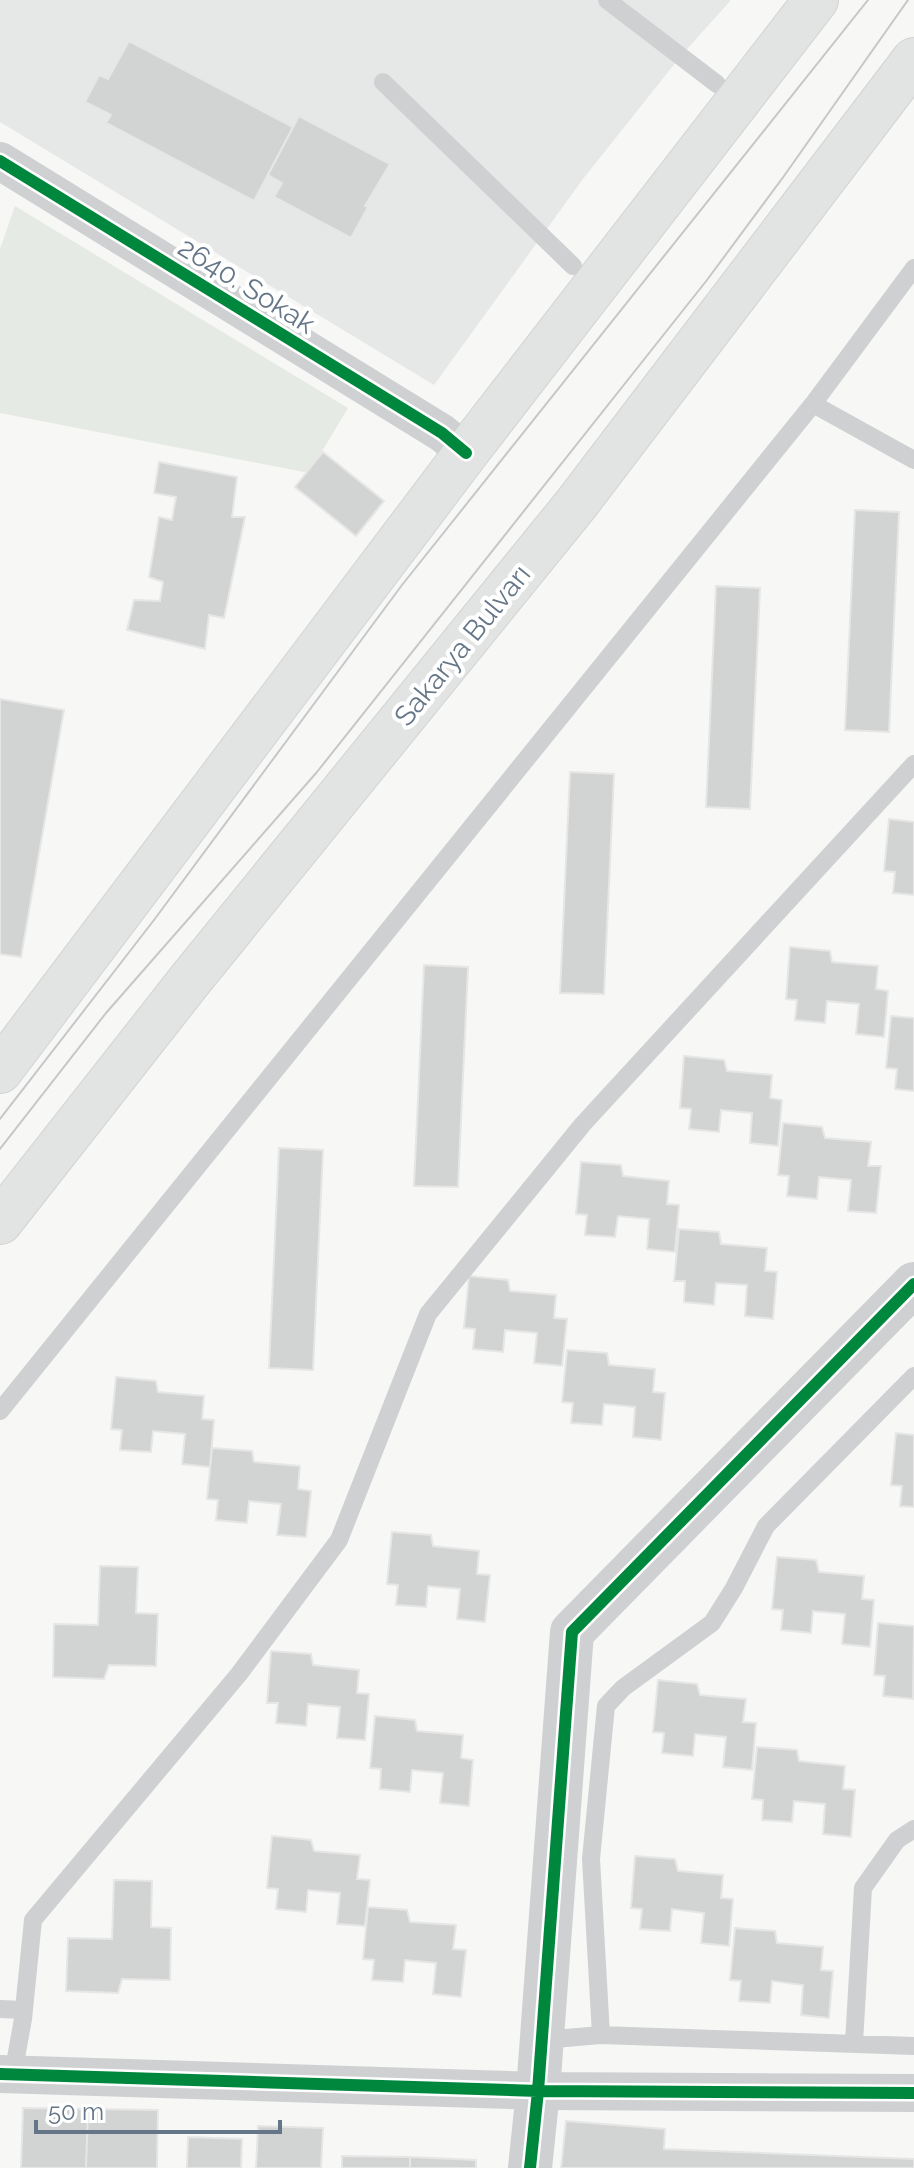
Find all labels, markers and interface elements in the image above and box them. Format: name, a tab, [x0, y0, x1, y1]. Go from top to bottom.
street label: 2640. Sokak	[172, 230, 321, 341]
street label: Sakarya Bulvarı	[387, 558, 537, 732]
scale bar	[36, 2084, 280, 2134]
text: 50 m	[48, 2097, 104, 2126]

